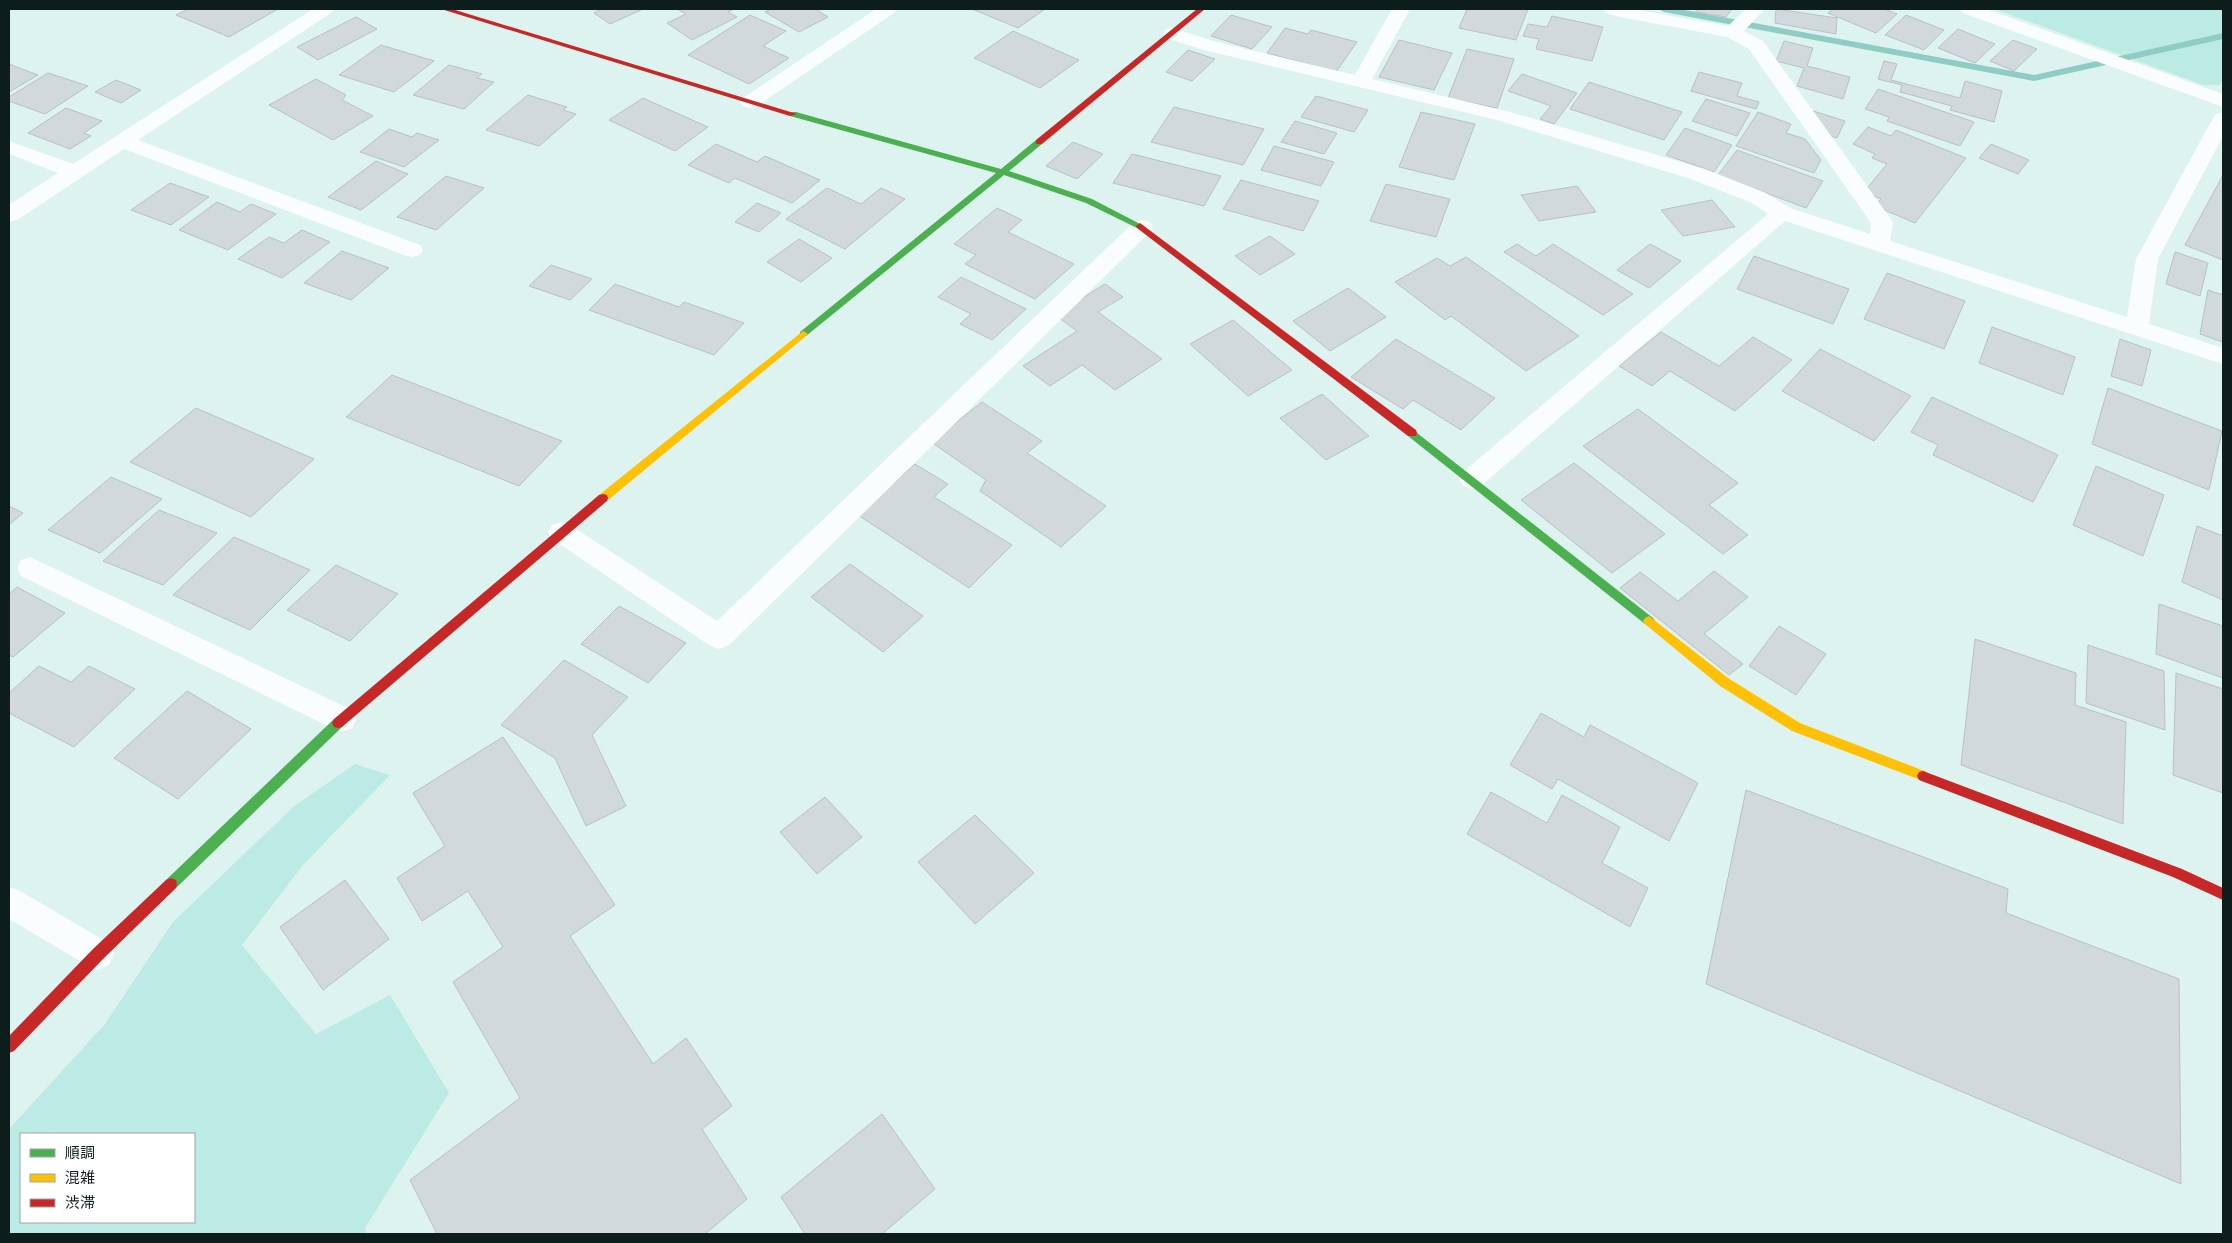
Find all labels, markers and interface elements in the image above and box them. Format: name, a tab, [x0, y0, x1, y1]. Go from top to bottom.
legend	[20, 1133, 195, 1223]
text: 順調	[65, 1142, 95, 1163]
text: 混雑	[65, 1167, 95, 1188]
text: 渋滞	[65, 1192, 95, 1213]

